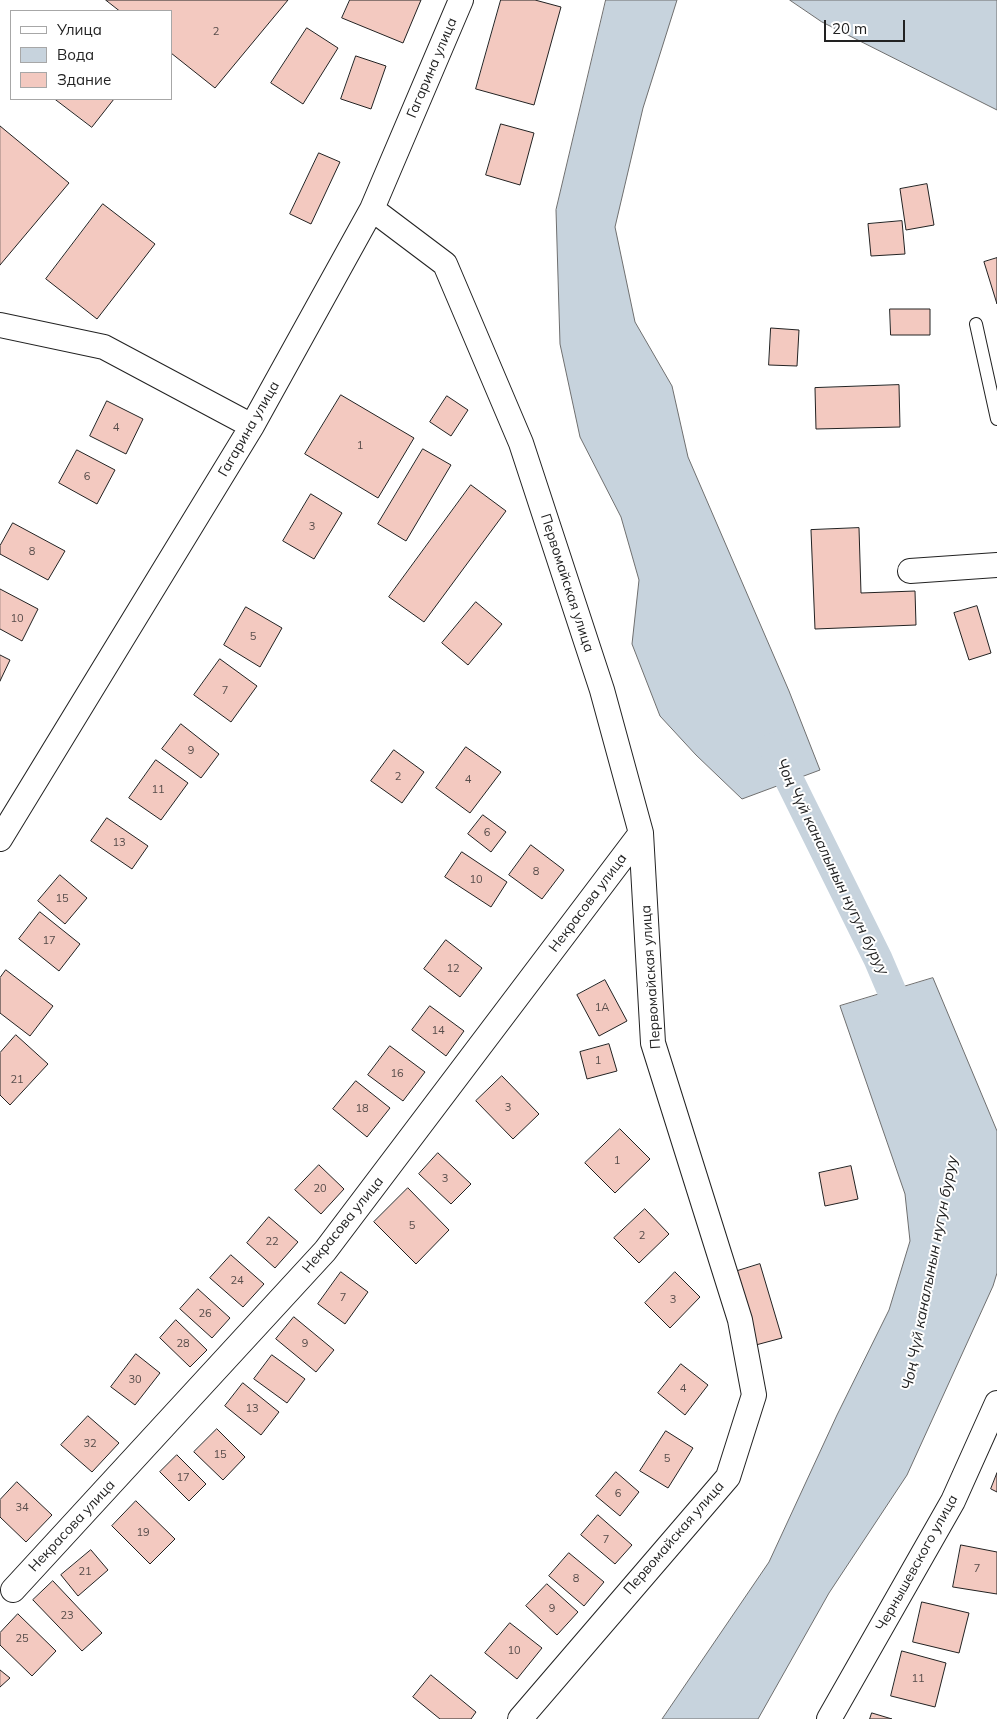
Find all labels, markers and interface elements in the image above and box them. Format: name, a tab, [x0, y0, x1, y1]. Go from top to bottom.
legend	[10, 10, 172, 100]
scale bar	[827, 10, 908, 42]
street label: Гагарина улица	[403, 15, 461, 121]
text: 20 m	[832, 19, 867, 38]
text: Улица	[57, 20, 102, 39]
house number: 2	[213, 25, 219, 39]
text: Вода	[57, 45, 94, 64]
text: Здание	[57, 70, 111, 89]
street label: Гагарина улица	[215, 378, 283, 480]
house number: 4	[113, 421, 119, 435]
house number: 1	[357, 439, 363, 453]
house number: 6	[84, 470, 90, 484]
street label: Первомайская улица	[537, 512, 597, 654]
house number: 3	[309, 520, 315, 534]
house number: 8	[29, 545, 35, 559]
house number: 10	[10, 612, 24, 626]
house number: 5	[250, 630, 256, 644]
house number: 7	[222, 684, 228, 698]
house number: 9	[188, 744, 194, 758]
water label: Чоң Чүй каналынын нугун буруу	[772, 756, 892, 978]
house number: 2	[395, 770, 401, 784]
house number: 4	[465, 773, 471, 787]
house number: 11	[151, 783, 165, 797]
house number: 6	[484, 826, 490, 840]
house number: 13	[112, 836, 126, 850]
street label: Некрасова улица	[545, 850, 631, 956]
house number: 8	[533, 865, 539, 879]
house number: 10	[469, 873, 483, 887]
house number: 15	[55, 892, 69, 906]
street label: Первомайская улица	[638, 904, 664, 1050]
house number: 17	[42, 934, 56, 948]
house number: 12	[446, 962, 460, 976]
house number: 1А	[595, 1001, 609, 1015]
house number: 14	[431, 1024, 445, 1038]
house number: 1	[595, 1054, 601, 1068]
house number: 16	[390, 1067, 404, 1081]
house number: 21	[10, 1073, 24, 1087]
house number: 3	[505, 1101, 511, 1115]
house number: 18	[355, 1102, 369, 1116]
house number: 1	[614, 1154, 620, 1168]
water label: Чоң Чүй каналынын нугун буруу	[898, 1154, 962, 1392]
house number: 3	[442, 1172, 448, 1186]
street label: Некрасова улица	[299, 1173, 387, 1277]
house number: 20	[313, 1182, 327, 1196]
house number: 5	[409, 1219, 415, 1233]
house number: 2	[639, 1229, 645, 1243]
house number: 22	[265, 1235, 279, 1249]
house number: 24	[230, 1274, 244, 1288]
house number: 7	[340, 1291, 346, 1305]
house number: 3	[670, 1293, 676, 1307]
house number: 26	[198, 1307, 212, 1321]
house number: 28	[176, 1337, 190, 1351]
house number: 9	[302, 1337, 308, 1351]
house number: 30	[128, 1373, 142, 1387]
house number: 4	[680, 1382, 686, 1396]
house number: 13	[245, 1402, 259, 1416]
house number: 32	[83, 1437, 97, 1451]
house number: 15	[213, 1448, 227, 1462]
house number: 5	[664, 1452, 670, 1466]
house number: 17	[176, 1471, 190, 1485]
street label: Некрасова улица	[25, 1477, 119, 1575]
street label: Первомайская улица	[620, 1478, 728, 1598]
house number: 6	[615, 1487, 621, 1501]
street label: Чернышевского улица	[872, 1492, 962, 1634]
house number: 34	[15, 1501, 29, 1515]
house number: 19	[136, 1526, 150, 1540]
house number: 7	[603, 1533, 609, 1547]
house number: 7	[974, 1562, 980, 1576]
house number: 21	[78, 1565, 92, 1579]
house number: 8	[573, 1572, 579, 1586]
house number: 9	[549, 1602, 555, 1616]
house number: 23	[60, 1609, 74, 1623]
house number: 25	[15, 1632, 29, 1646]
house number: 10	[507, 1644, 521, 1658]
house number: 11	[911, 1672, 925, 1686]

